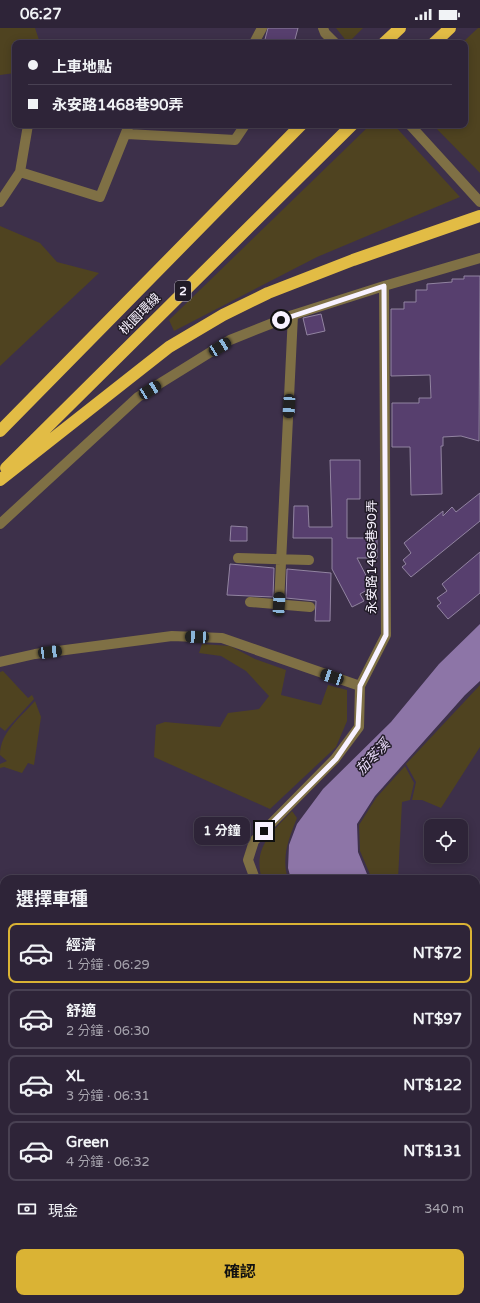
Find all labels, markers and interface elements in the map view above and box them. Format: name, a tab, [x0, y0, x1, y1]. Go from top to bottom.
text: 06:27	[20, 5, 62, 23]
text: 上車地點	[52, 58, 112, 76]
text: 永安路1468巷90弄	[52, 96, 184, 114]
road number: 2	[175, 281, 191, 301]
street label: 桃園環線	[116, 290, 164, 338]
route start	[272, 311, 290, 329]
car	[207, 336, 233, 358]
car	[137, 379, 163, 401]
car	[282, 394, 296, 418]
street label: 永安路1468巷90弄	[364, 500, 380, 614]
car	[272, 592, 286, 616]
car	[185, 630, 209, 644]
car	[37, 645, 63, 659]
car	[319, 667, 345, 687]
water label: 茄苳溪	[352, 734, 395, 778]
callout: 1 分鐘	[194, 817, 250, 845]
map controls	[424, 819, 468, 863]
button: locate	[424, 819, 468, 863]
route end	[255, 822, 273, 840]
text: 1 分鐘	[203, 823, 241, 839]
text: 選擇車種	[16, 888, 88, 910]
icon: car	[18, 935, 54, 971]
text: 經濟	[66, 936, 96, 954]
text: NT$72	[413, 944, 462, 962]
text: 1 分鐘 · 06:29	[66, 957, 150, 973]
icon: car	[18, 1001, 54, 1037]
text: 舒適	[66, 1002, 96, 1020]
text: NT$97	[413, 1010, 462, 1028]
text: 2 分鐘 · 06:30	[66, 1023, 150, 1039]
icon: car	[18, 1067, 54, 1103]
text: XL	[66, 1067, 85, 1085]
text: NT$122	[403, 1076, 462, 1094]
text: 3 分鐘 · 06:31	[66, 1088, 150, 1104]
icon: car	[18, 1133, 54, 1169]
text: Green	[66, 1133, 109, 1151]
text: NT$131	[403, 1142, 462, 1160]
text: 4 分鐘 · 06:32	[66, 1154, 150, 1170]
icon: cash	[16, 1198, 38, 1220]
text: 340 m	[424, 1201, 464, 1217]
text: 現金	[48, 1202, 78, 1220]
button: 確認	[16, 1249, 464, 1295]

